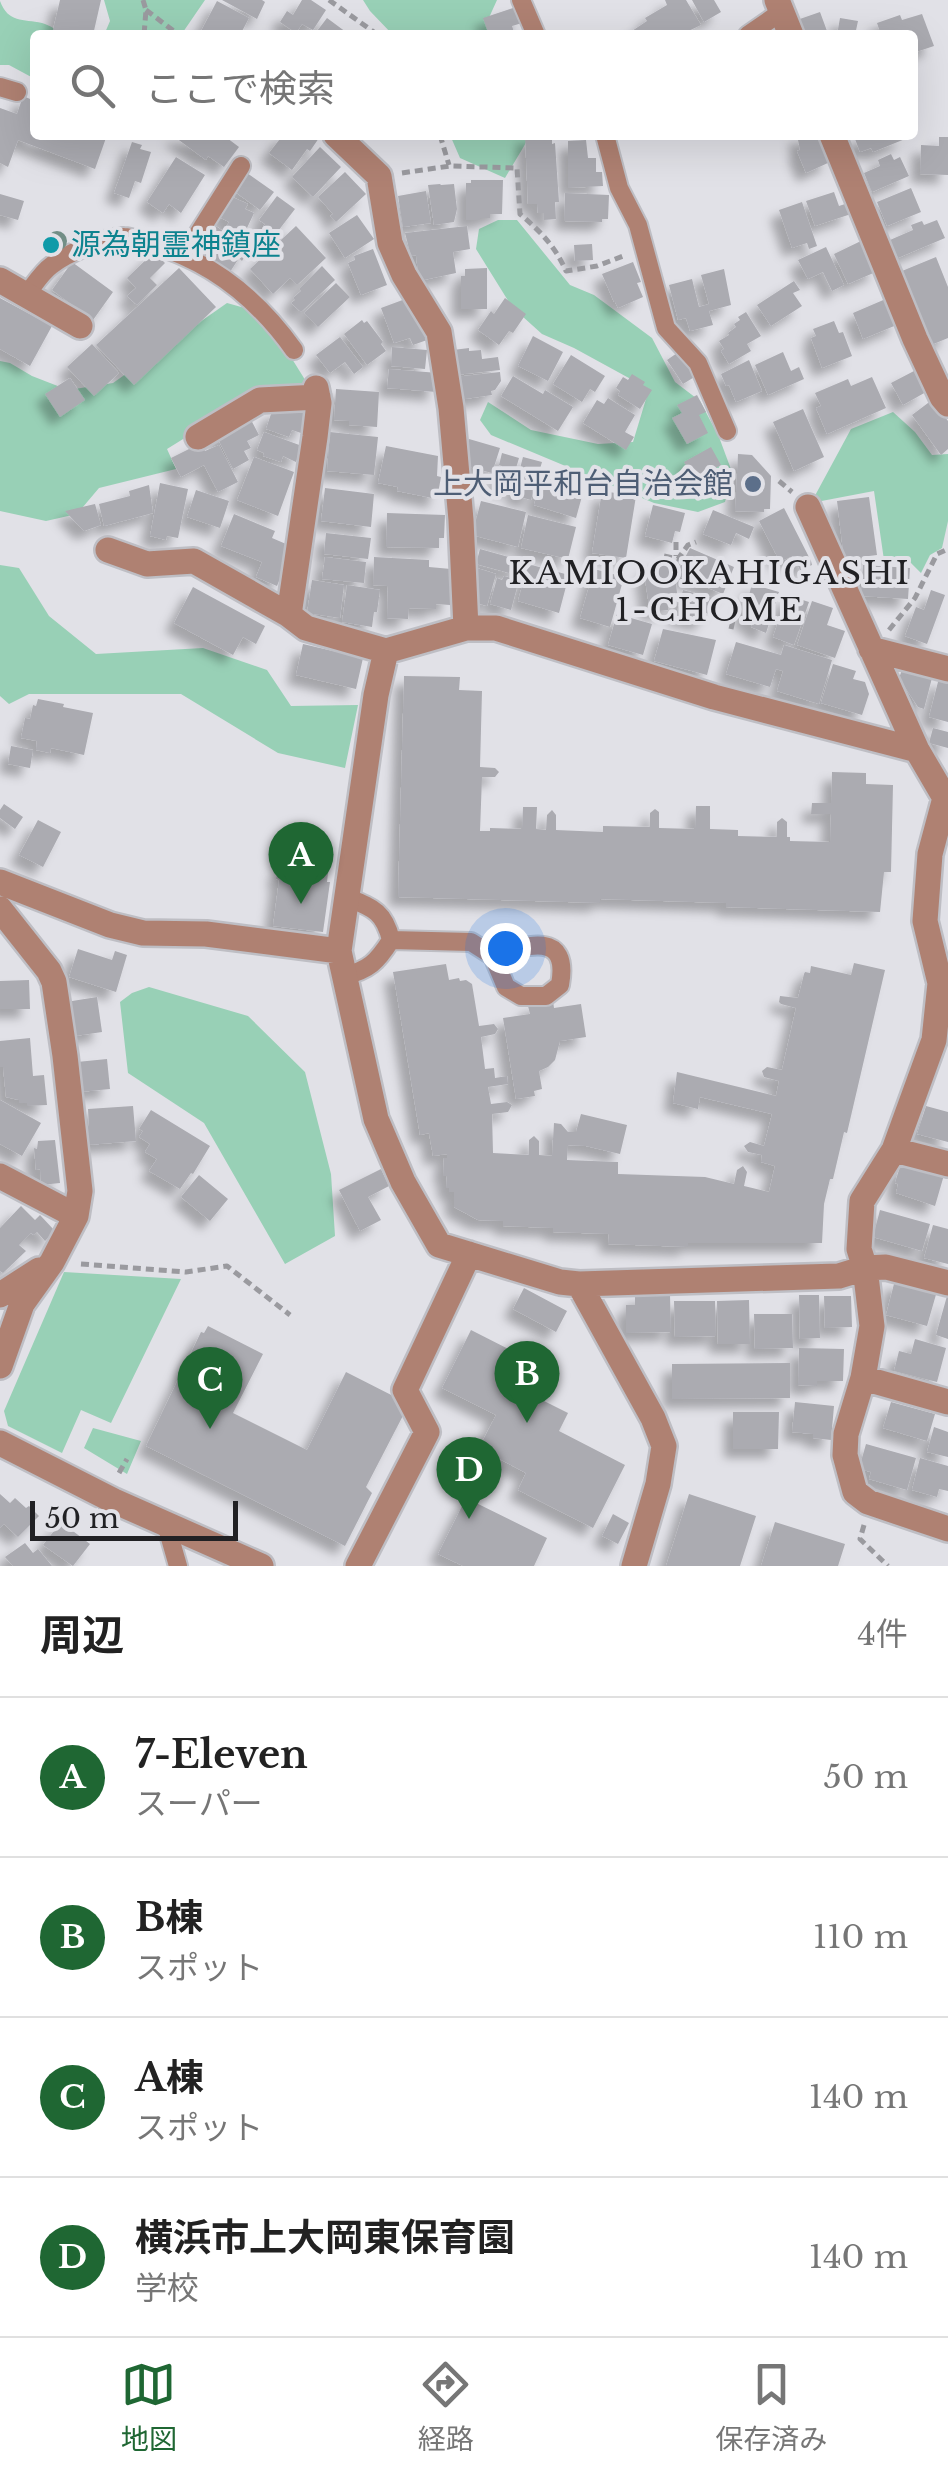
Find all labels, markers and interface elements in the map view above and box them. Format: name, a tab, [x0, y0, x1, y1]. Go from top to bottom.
search box	[30, 30, 918, 140]
icon: search	[65, 58, 120, 113]
text: ここで検索	[145, 65, 335, 112]
place label: 源為朝霊神鎮座	[71, 226, 281, 263]
marker: 源為朝霊神鎮座	[40, 234, 62, 256]
place label: 上大岡平和台自治会館	[433, 465, 733, 502]
marker: 上大岡平和台自治会館	[742, 473, 764, 495]
district label: KAMIOOKAHIGASHI 1-CHOME	[509, 553, 911, 630]
pin: A	[268, 822, 334, 904]
your location	[480, 923, 531, 974]
pin: B	[494, 1340, 560, 1423]
pin: C	[178, 1346, 242, 1429]
pin: D	[436, 1436, 502, 1519]
scale bar	[30, 1496, 238, 1540]
text: 50 m	[45, 1501, 119, 1536]
text: 周辺	[40, 1609, 124, 1661]
text: 4件	[857, 1614, 908, 1654]
text: 7-Eleven	[135, 1731, 308, 1778]
text: A	[60, 1757, 85, 1797]
text: 50 m	[823, 1757, 908, 1797]
text: スーパー	[135, 1784, 263, 1824]
text: B棟	[135, 1894, 203, 1941]
text: B	[60, 1917, 85, 1957]
text: 110 m	[813, 1917, 908, 1957]
text: スポット	[135, 1948, 263, 1988]
text: A棟	[135, 2054, 204, 2101]
text: C	[59, 2077, 86, 2117]
text: 140 m	[809, 2077, 908, 2117]
text: スポット	[135, 2108, 263, 2148]
text: 横浜市上大岡東保育園	[135, 2214, 515, 2261]
text: D	[58, 2237, 87, 2277]
text: 140 m	[809, 2237, 908, 2277]
text: 学校	[135, 2268, 199, 2308]
tab: 地図	[121, 2357, 177, 2457]
tab: 経路	[418, 2357, 474, 2457]
tab: 保存済み	[715, 2357, 827, 2457]

